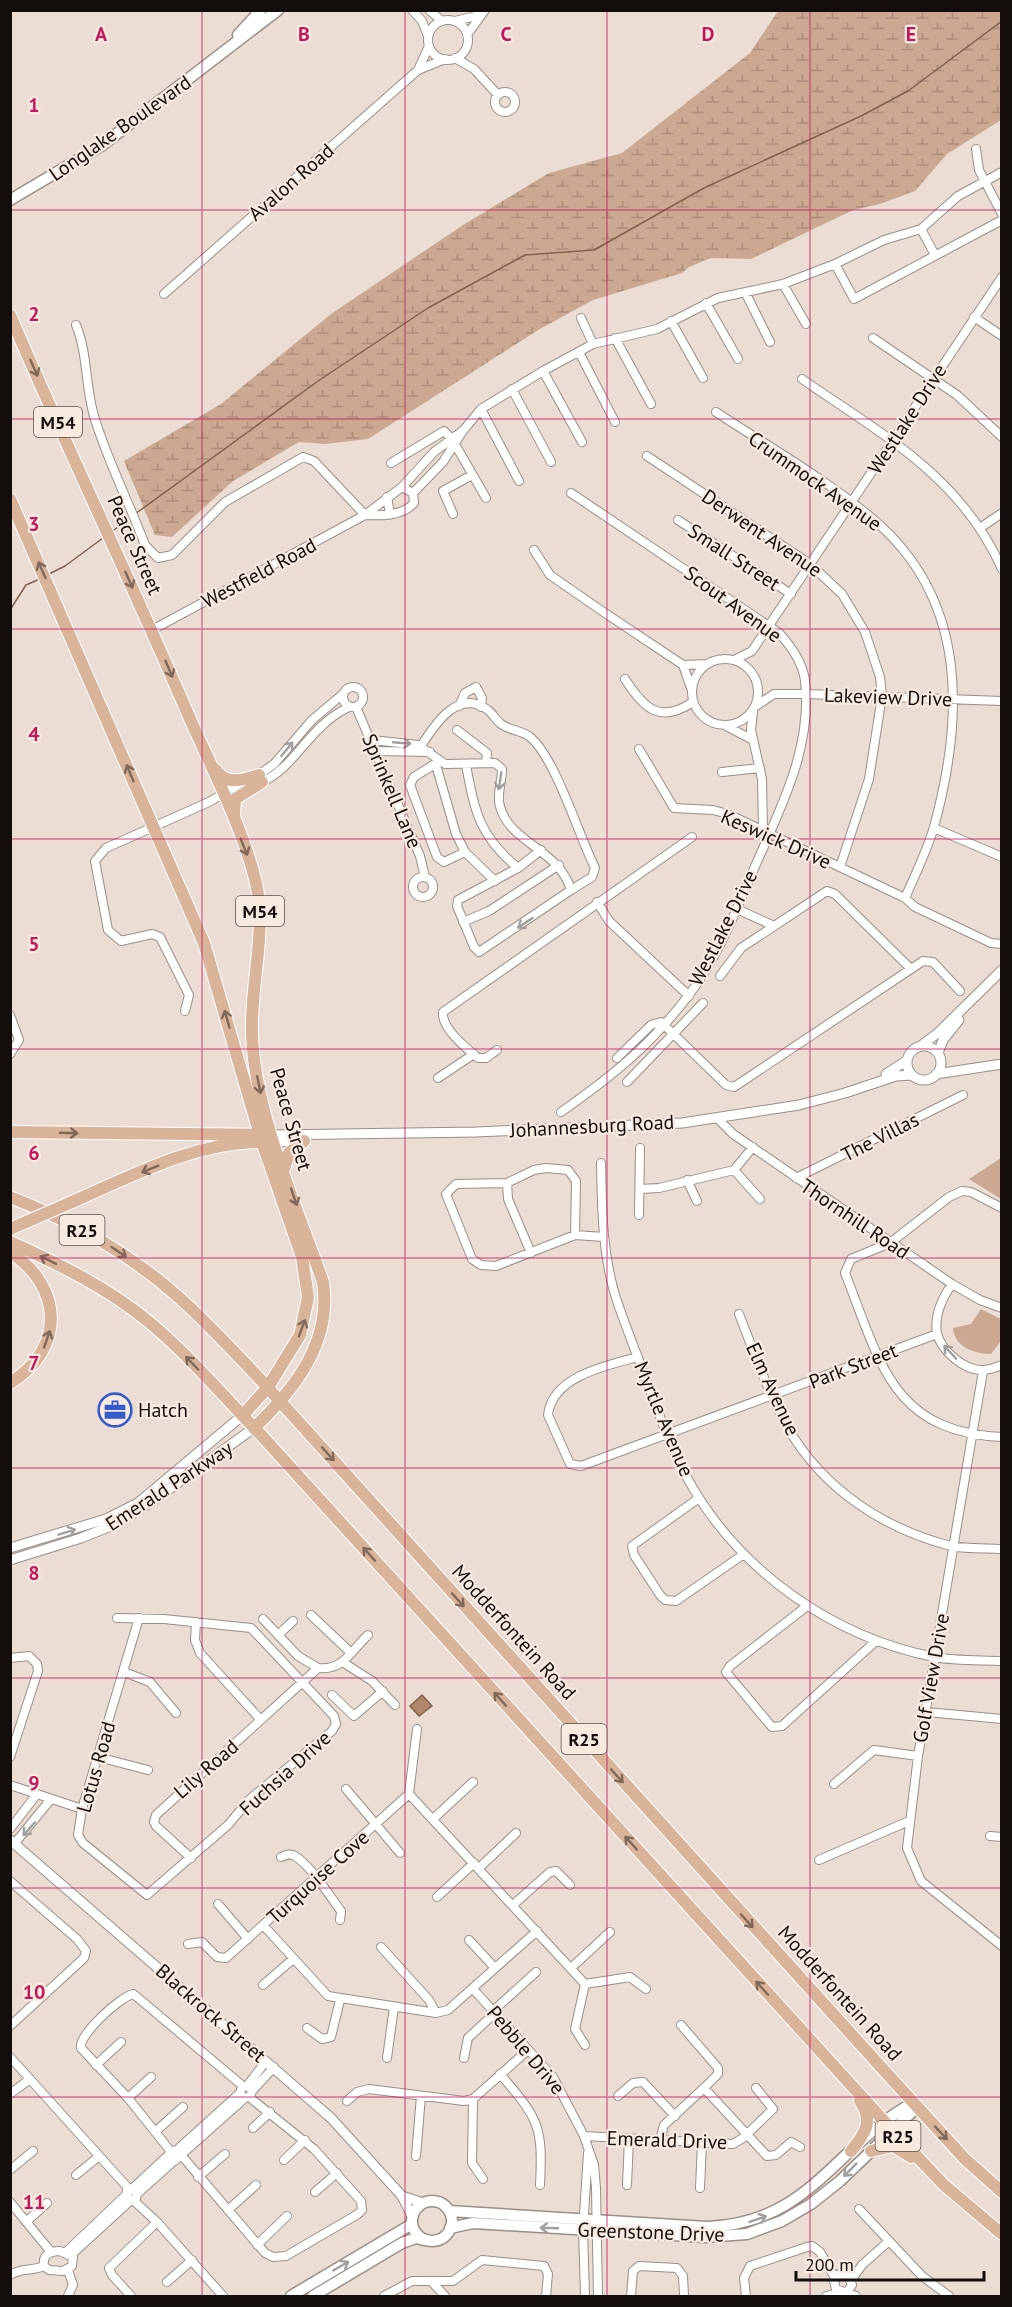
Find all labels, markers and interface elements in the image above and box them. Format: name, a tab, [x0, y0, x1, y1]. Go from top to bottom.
text: A	[95, 21, 108, 47]
text: B	[298, 21, 310, 47]
text: C	[500, 21, 512, 47]
text: D	[702, 21, 715, 47]
text: E	[906, 21, 916, 47]
street label: Longlake Boulevard	[44, 69, 196, 187]
text: 1	[28, 92, 40, 118]
street label: Avalon Road	[243, 137, 339, 227]
text: 2	[28, 301, 40, 327]
one-way arrow	[29, 359, 41, 377]
street label: Westlake Drive	[862, 359, 952, 479]
road number: M54	[34, 407, 82, 437]
street label: Crummock Avenue	[743, 425, 887, 537]
street label: Derwent Avenue	[697, 483, 827, 583]
street label: Peace Street	[102, 491, 168, 599]
text: 3	[28, 511, 40, 537]
street label: Small Street	[683, 518, 785, 597]
street label: Westfield Road	[197, 532, 321, 614]
street label: Scout Avenue	[679, 560, 787, 648]
one-way arrow	[36, 561, 47, 579]
one-way arrow	[125, 571, 136, 589]
one-way arrow	[164, 659, 175, 678]
street label: Lakeview Drive	[823, 682, 953, 712]
text: 4	[28, 721, 40, 747]
street label: Sprinkell Lane	[356, 730, 428, 852]
one-way arrow	[392, 738, 411, 749]
one-way arrow	[281, 742, 294, 758]
one-way arrow	[124, 765, 136, 783]
one-way arrow	[495, 771, 506, 791]
street label: Keswick Drive	[717, 803, 835, 875]
one-way arrow	[240, 838, 251, 856]
street label: Westlake Drive	[683, 866, 763, 990]
road number: M54	[236, 896, 284, 926]
one-way arrow	[517, 917, 534, 929]
text: 5	[28, 931, 40, 957]
one-way arrow	[221, 1010, 233, 1029]
street label: Peace Street	[264, 1065, 318, 1174]
one-way arrow	[254, 1075, 265, 1095]
street label: The Villas	[837, 1106, 923, 1168]
street label: Johannesburg Road	[508, 1109, 675, 1143]
one-way arrow	[58, 1127, 78, 1139]
text: 6	[28, 1140, 40, 1166]
one-way arrow	[141, 1164, 159, 1175]
street label: Thornhill Road	[795, 1173, 915, 1265]
one-way arrow	[289, 1187, 300, 1206]
road number: R25	[60, 1215, 104, 1245]
one-way arrow	[110, 1246, 126, 1258]
one-way arrow	[39, 1253, 57, 1265]
one-way arrow	[297, 1319, 308, 1338]
one-way arrow	[42, 1330, 53, 1349]
street label: Park Street	[805, 1337, 901, 1395]
street label: Elm Avenue	[740, 1338, 806, 1440]
one-way arrow	[943, 1345, 957, 1360]
text: 7	[28, 1350, 40, 1376]
one-way arrow	[184, 1355, 199, 1370]
street label: Myrtle Avenue	[628, 1358, 700, 1480]
office icon: Hatch	[97, 1392, 133, 1428]
place label: Hatch	[138, 1397, 188, 1423]
street label: Emerald Parkway	[100, 1435, 238, 1537]
one-way arrow	[321, 1446, 335, 1461]
one-way arrow	[57, 1526, 76, 1537]
one-way arrow	[362, 1547, 376, 1562]
street label: Modderfontein Road	[446, 1559, 582, 1705]
text: 8	[28, 1560, 40, 1586]
one-way arrow	[451, 1592, 465, 1607]
street label: Golf View Drive	[907, 1611, 955, 1745]
one-way arrow	[493, 1692, 507, 1707]
street label: Lotus Road	[71, 1718, 121, 1816]
road number: R25	[562, 1724, 606, 1754]
street label: Fuchsia Drive	[234, 1725, 336, 1821]
street label: Lily Road	[168, 1734, 244, 1804]
one-way arrow	[610, 1768, 624, 1783]
text: 9	[28, 1770, 40, 1796]
one-way arrow	[22, 1821, 36, 1836]
street label: Turquoise Cove	[261, 1824, 375, 1930]
one-way arrow	[624, 1836, 638, 1851]
one-way arrow	[740, 1913, 754, 1928]
street label: Modderfontein Road	[772, 1920, 908, 2066]
street label: Blackrock Street	[150, 1958, 272, 2068]
text: 10	[23, 1979, 45, 2005]
one-way arrow	[755, 1981, 769, 1996]
street label: Pebble Drive	[481, 2000, 571, 2100]
road number: R25	[876, 2121, 920, 2151]
street label: Emerald Drive	[606, 2125, 728, 2155]
one-way arrow	[934, 2125, 948, 2140]
one-way arrow	[843, 2163, 858, 2178]
text: 11	[23, 2189, 45, 2215]
one-way arrow	[748, 2212, 766, 2223]
street label: Greenstone Drive	[577, 2216, 725, 2248]
one-way arrow	[540, 2223, 560, 2234]
scale bar	[796, 2244, 984, 2282]
text: 200 m	[805, 2253, 854, 2276]
one-way arrow	[332, 2260, 349, 2272]

